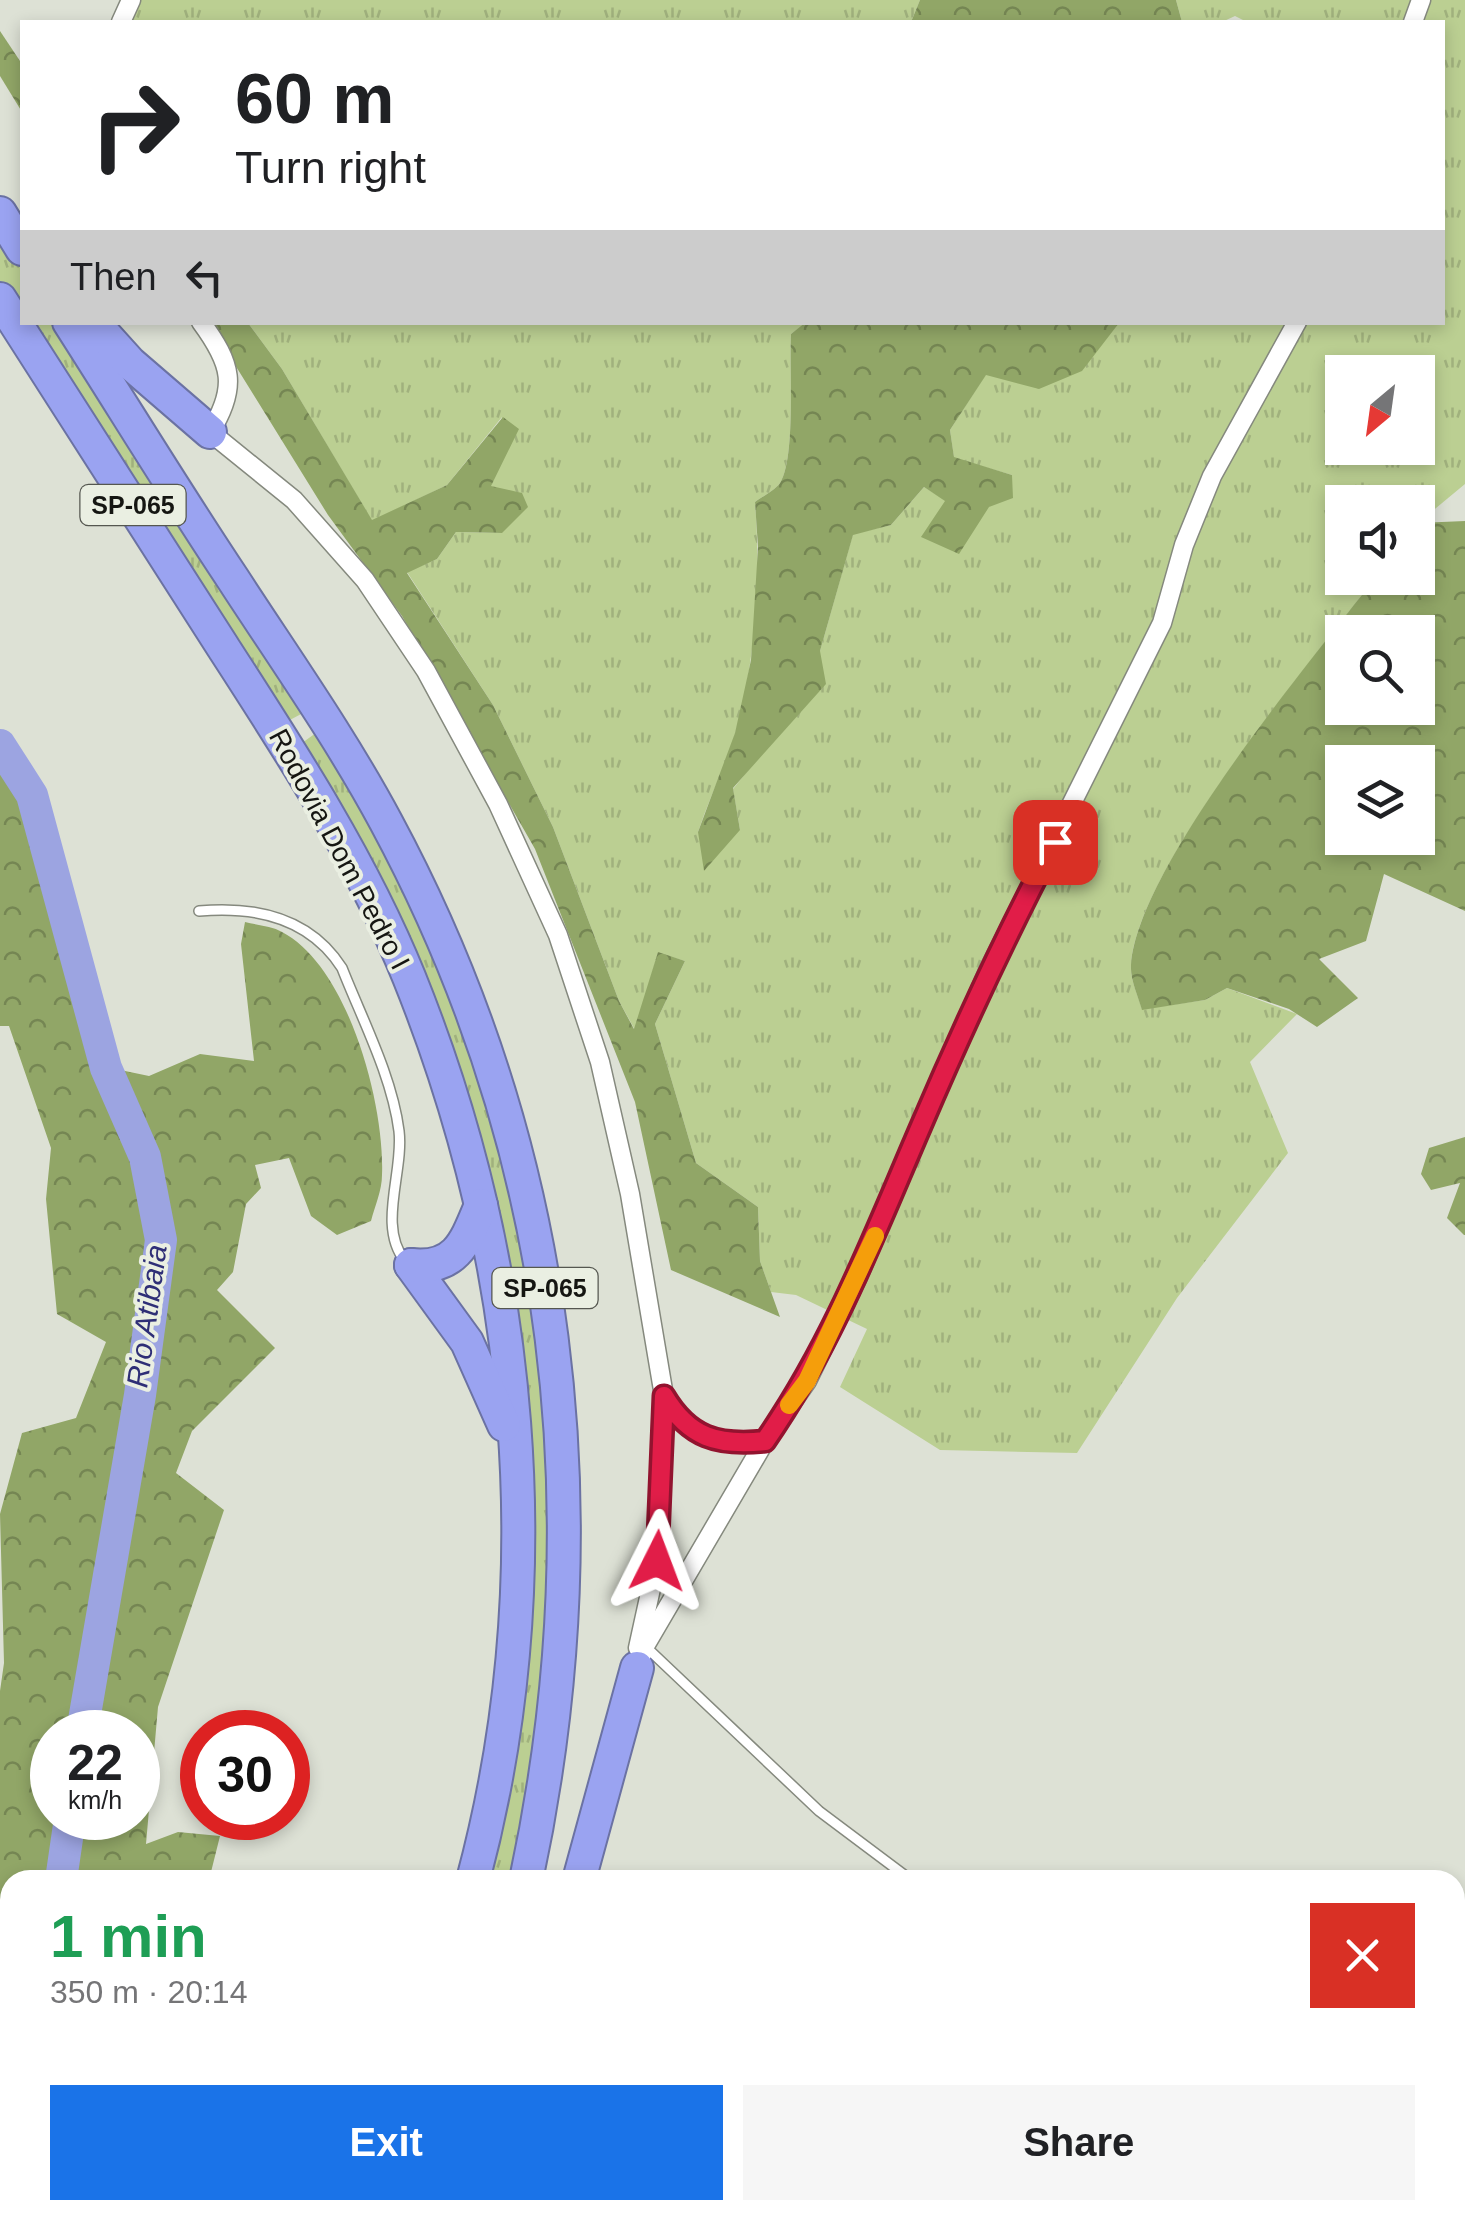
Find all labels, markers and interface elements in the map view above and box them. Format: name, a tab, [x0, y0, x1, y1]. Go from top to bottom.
icon: right	[70, 60, 200, 190]
text: 60 m	[235, 60, 395, 138]
text: Turn right	[235, 142, 426, 193]
icon: left	[177, 250, 232, 305]
text: Then	[70, 256, 157, 298]
north arrow	[1325, 355, 1435, 465]
map controls	[1325, 355, 1435, 855]
road number: SP-065	[80, 485, 186, 525]
button: sound	[1325, 485, 1435, 595]
button: search	[1325, 615, 1435, 725]
street label: Rodovia Dom Pedro I	[263, 724, 416, 975]
button: layers	[1325, 745, 1435, 855]
pin	[1013, 800, 1098, 885]
icon: arrive	[1028, 815, 1083, 870]
water label: Rio Atibaia	[120, 1242, 173, 1390]
road number: SP-065	[492, 1268, 598, 1308]
position arrow	[605, 1509, 709, 1613]
speed limit sign: 30	[180, 1710, 310, 1840]
text: 22	[67, 1735, 123, 1791]
text: km/h	[68, 1786, 122, 1814]
text: 1 min	[50, 1903, 207, 1970]
button: close	[1310, 1903, 1415, 2008]
text: 350 m · 20:14	[50, 1974, 247, 2010]
button: Exit	[50, 2085, 723, 2200]
button: Share	[743, 2085, 1415, 2200]

